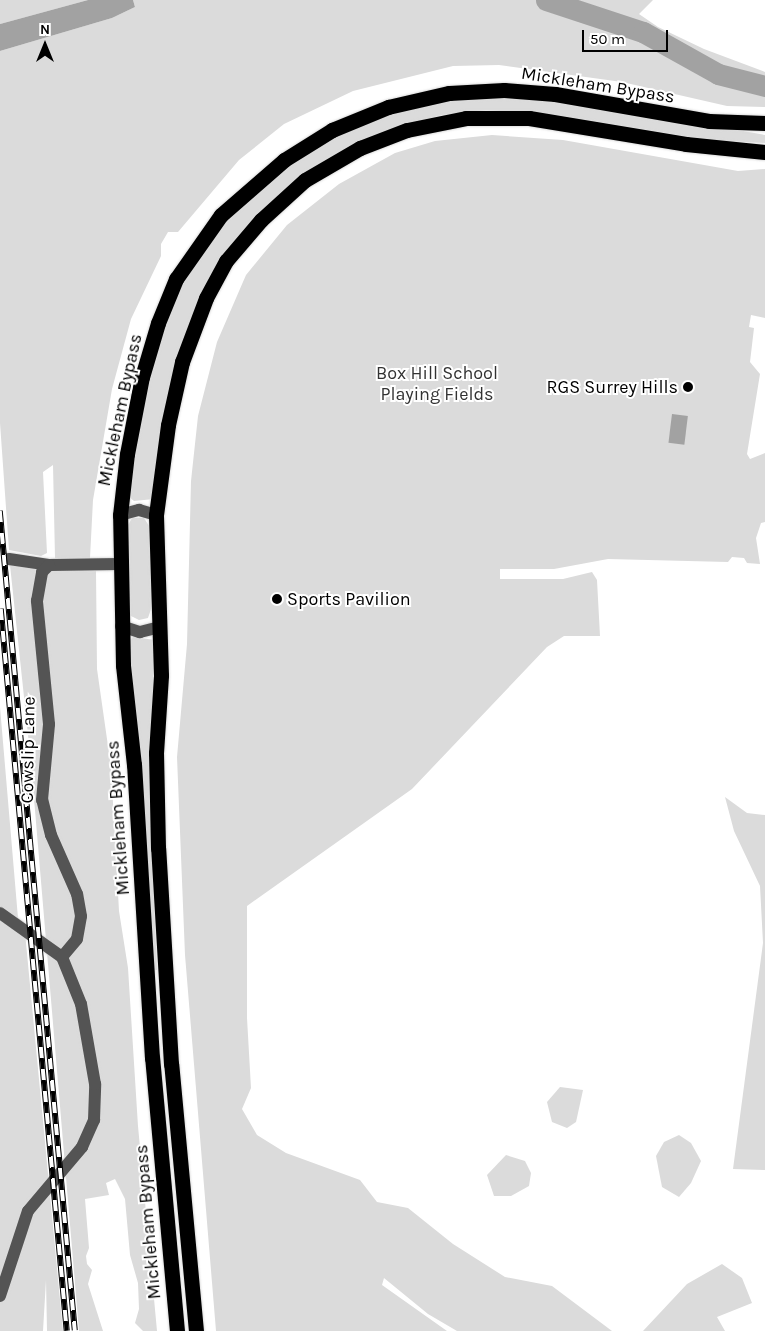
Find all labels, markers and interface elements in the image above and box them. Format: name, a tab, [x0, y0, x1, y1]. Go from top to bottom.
north arrow	[20, 20, 70, 70]
scale bar	[585, 20, 671, 52]
text: N	[40, 21, 50, 38]
text: 50 m	[590, 30, 625, 48]
street label: Mickleham Bypass	[520, 62, 676, 108]
street label: Mickleham Bypass	[93, 332, 147, 488]
park label: Box Hill School Playing Fields	[376, 363, 498, 406]
place label: RGS Surrey Hills	[547, 376, 678, 398]
marker: RGS Surrey Hills	[682, 381, 694, 393]
place label: Sports Pavilion	[287, 588, 411, 610]
marker: Sports Pavilion	[271, 593, 283, 605]
street label: Cowslip Lane	[16, 696, 40, 804]
street label: Mickleham Bypass	[102, 740, 134, 896]
street label: Mickleham Bypass	[130, 1144, 166, 1300]

